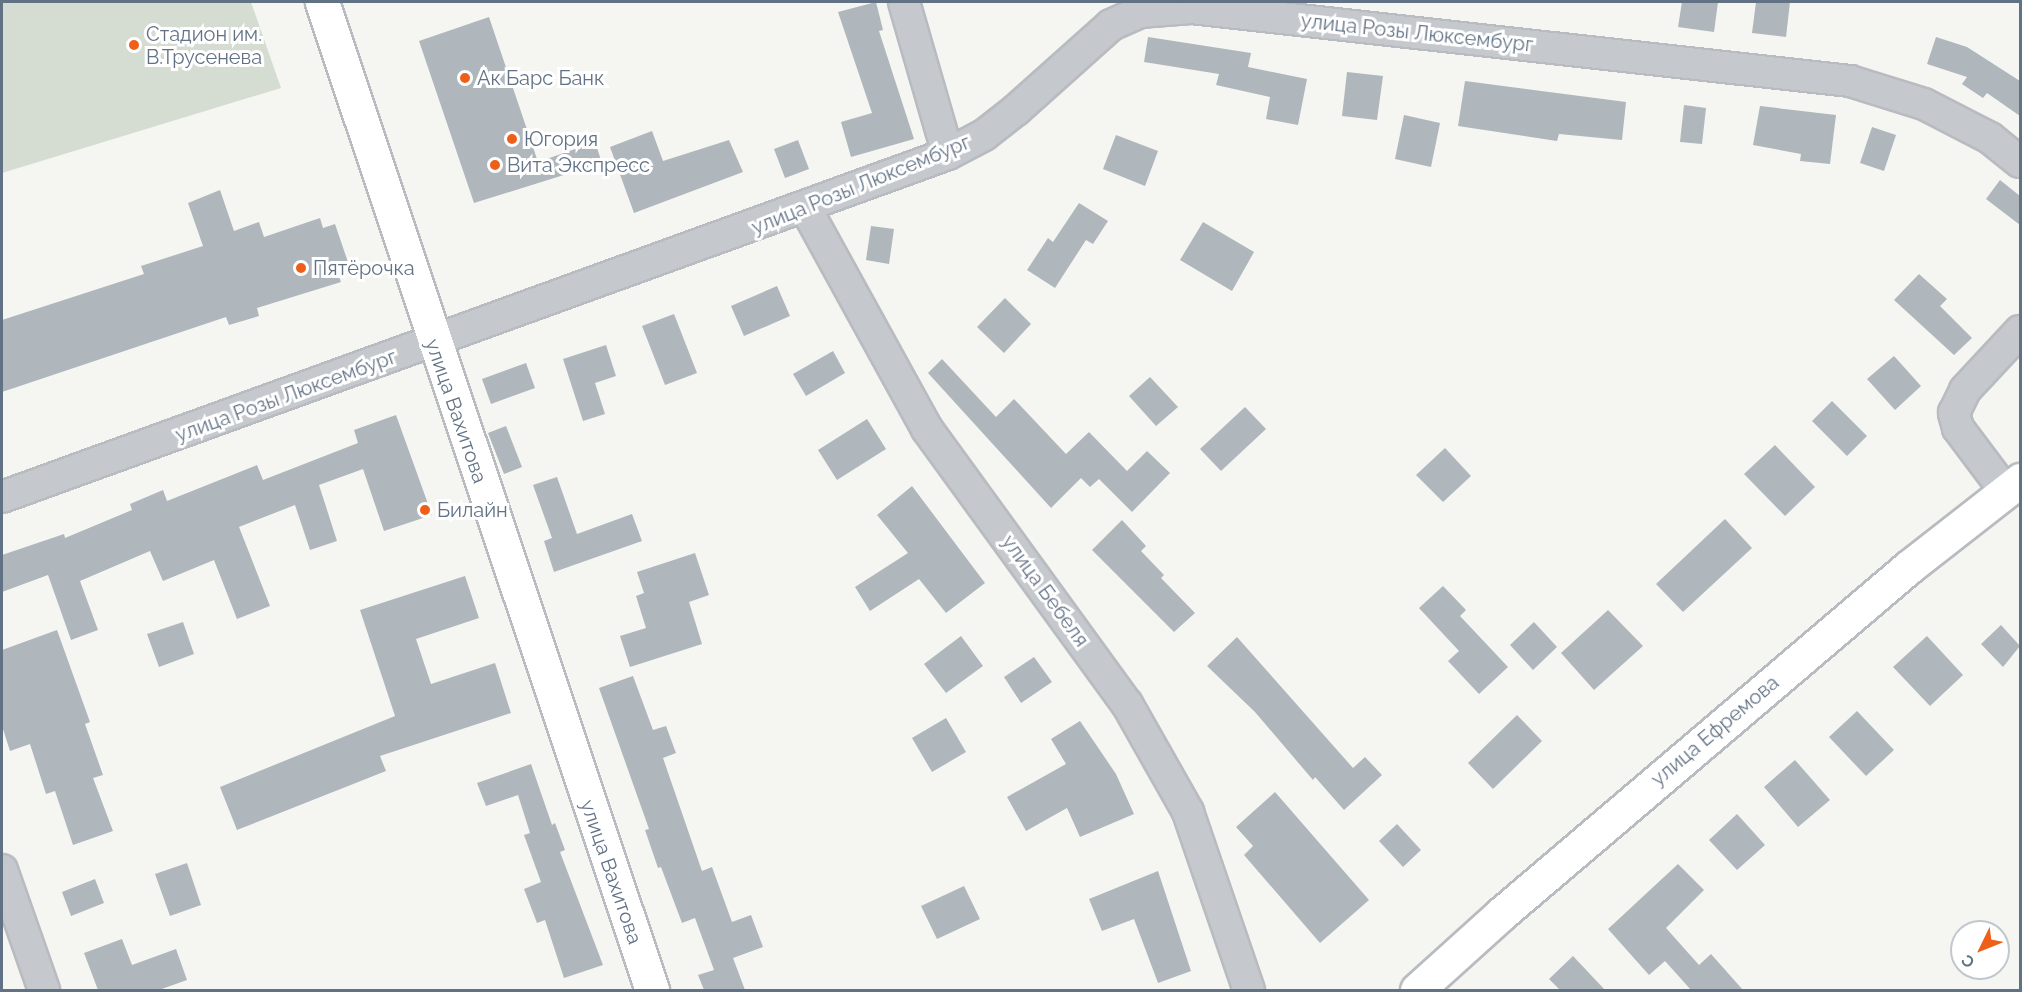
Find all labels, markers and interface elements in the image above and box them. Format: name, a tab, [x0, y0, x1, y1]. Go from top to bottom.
street label: улица Розы Люксембург	[1300, 9, 1534, 57]
place label: Стадион им. В.Трусенева	[146, 22, 262, 69]
marker: Стадион им. В.Трусенева	[127, 38, 141, 52]
place label: Ак Барс Банк	[477, 66, 604, 90]
marker: Ак Барс Банк	[458, 71, 472, 85]
place label: Югория	[524, 127, 598, 151]
street label: улица Розы Люксембург	[748, 130, 974, 240]
marker: Югория	[505, 132, 519, 146]
place label: Вита Экспресс	[507, 153, 650, 177]
marker: Вита Экспресс	[488, 158, 502, 172]
place label: Пятёрочка	[313, 256, 415, 280]
marker: Пятёрочка	[294, 261, 308, 275]
street label: улица Вахитова	[420, 336, 492, 486]
street label: улица Розы Люксембург	[172, 345, 400, 447]
place label: Билайн	[437, 498, 508, 522]
marker: Билайн	[418, 503, 432, 517]
street label: улица Бебеля	[996, 531, 1094, 651]
street label: улица Ефремова	[1646, 671, 1784, 791]
street label: улица Вахитова	[575, 797, 647, 947]
north arrow	[1950, 920, 2010, 980]
text: С	[1957, 951, 1979, 972]

